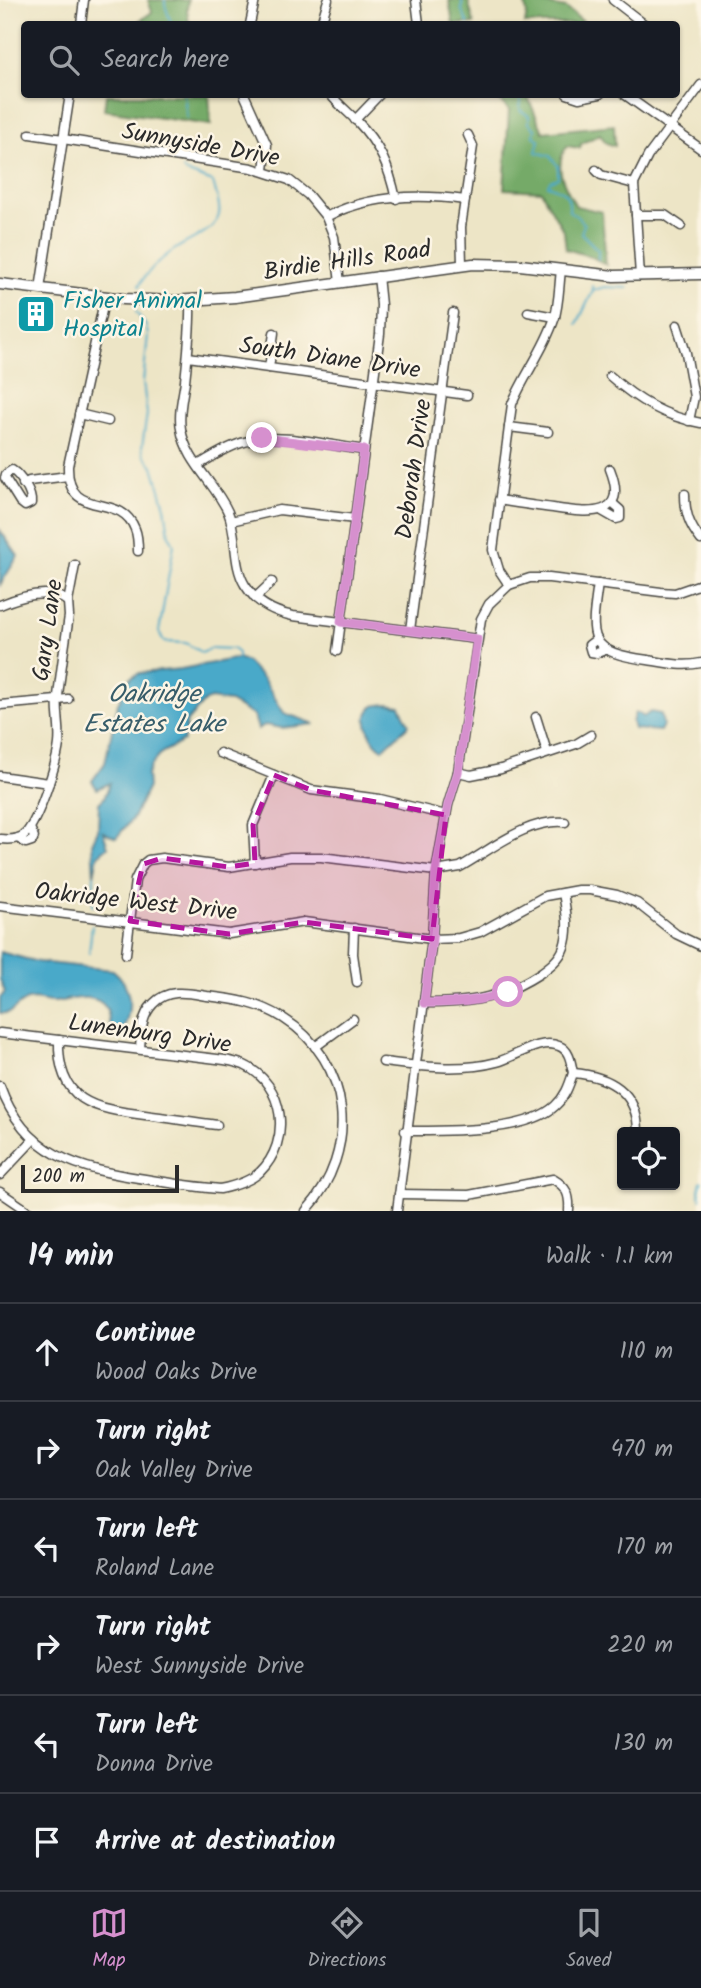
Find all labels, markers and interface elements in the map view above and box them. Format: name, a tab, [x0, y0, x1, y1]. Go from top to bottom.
search box	[21, 21, 680, 98]
text: Search here	[101, 39, 229, 81]
icon: search	[45, 41, 83, 79]
street label: Sunnyside Drive	[119, 112, 283, 179]
street label: Birdie Hills Road	[261, 230, 434, 293]
place label: Fisher Animal Hospital	[63, 282, 202, 349]
building icon: Fisher Animal Hospital	[15, 293, 57, 335]
street label: South Diane Drive	[237, 326, 423, 391]
street label: Deborah Drive	[385, 396, 444, 542]
route end	[246, 422, 277, 453]
street label: Gary Lane	[22, 576, 75, 684]
water label: Oakridge Estates Lake	[83, 674, 227, 746]
street label: Oakridge West Drive	[33, 872, 239, 933]
route start	[492, 976, 523, 1007]
street label: Lunenburg Drive	[66, 1004, 234, 1065]
map controls	[617, 1127, 680, 1190]
button: locate	[617, 1127, 680, 1190]
scale bar	[21, 1162, 178, 1194]
text: 200 m	[32, 1162, 85, 1192]
text: 14 min	[28, 1233, 114, 1281]
text: Walk · 1.1 km	[546, 1239, 673, 1275]
text: Continue	[95, 1313, 196, 1355]
icon: ahead	[28, 1333, 66, 1371]
text: 110 m	[620, 1334, 673, 1370]
text: Wood Oaks Drive	[95, 1355, 257, 1391]
text: Turn right	[95, 1411, 211, 1453]
icon: right	[28, 1431, 66, 1469]
text: 470 m	[611, 1432, 673, 1468]
text: Oak Valley Drive	[95, 1453, 253, 1489]
text: Turn left	[95, 1509, 198, 1551]
icon: left	[28, 1529, 66, 1567]
text: 170 m	[616, 1530, 673, 1566]
text: Roland Lane	[95, 1551, 214, 1587]
text: Turn right	[95, 1607, 211, 1649]
icon: right	[28, 1627, 66, 1665]
text: 220 m	[607, 1628, 673, 1664]
text: West Sunnyside Drive	[95, 1649, 304, 1685]
text: Turn left	[95, 1705, 198, 1747]
icon: left	[28, 1725, 66, 1763]
text: 130 m	[614, 1726, 673, 1762]
text: Donna Drive	[95, 1747, 213, 1783]
text: Arrive at destination	[95, 1821, 335, 1863]
icon: arrive	[28, 1823, 66, 1861]
tab: Map	[90, 1904, 128, 1976]
tab: Directions	[308, 1904, 386, 1976]
tab: Saved	[566, 1904, 611, 1976]

